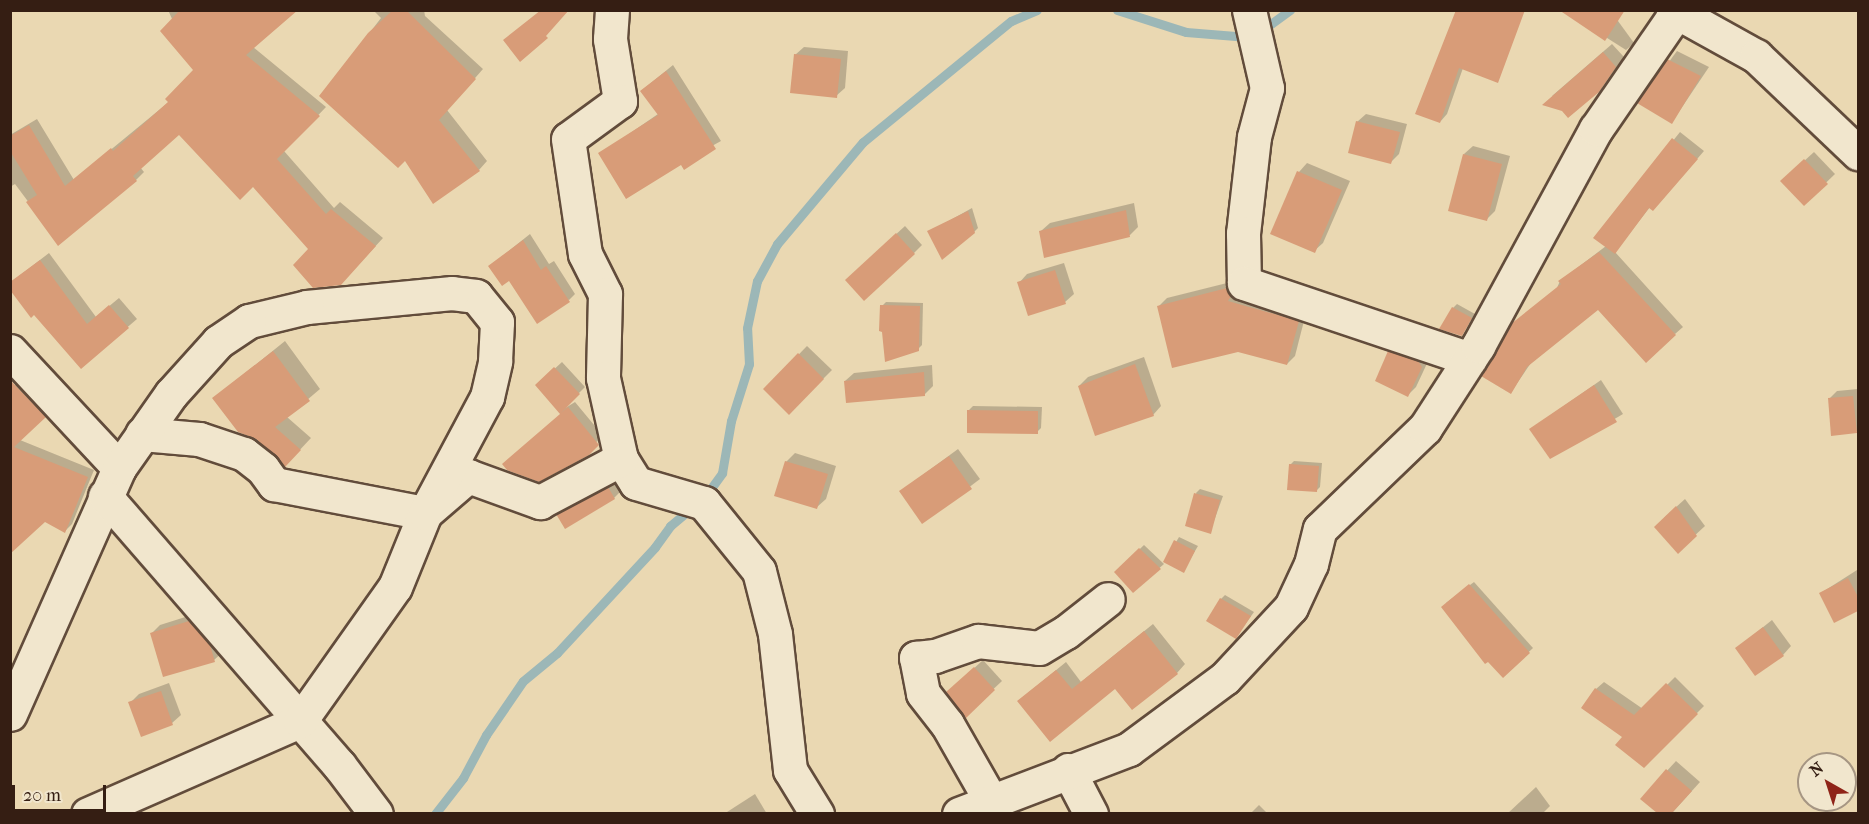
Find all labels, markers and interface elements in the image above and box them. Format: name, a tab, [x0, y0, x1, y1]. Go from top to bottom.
north arrow	[1797, 752, 1857, 812]
text: N	[1806, 758, 1827, 780]
scale bar	[15, 773, 110, 811]
text: 20 m	[23, 785, 61, 806]

